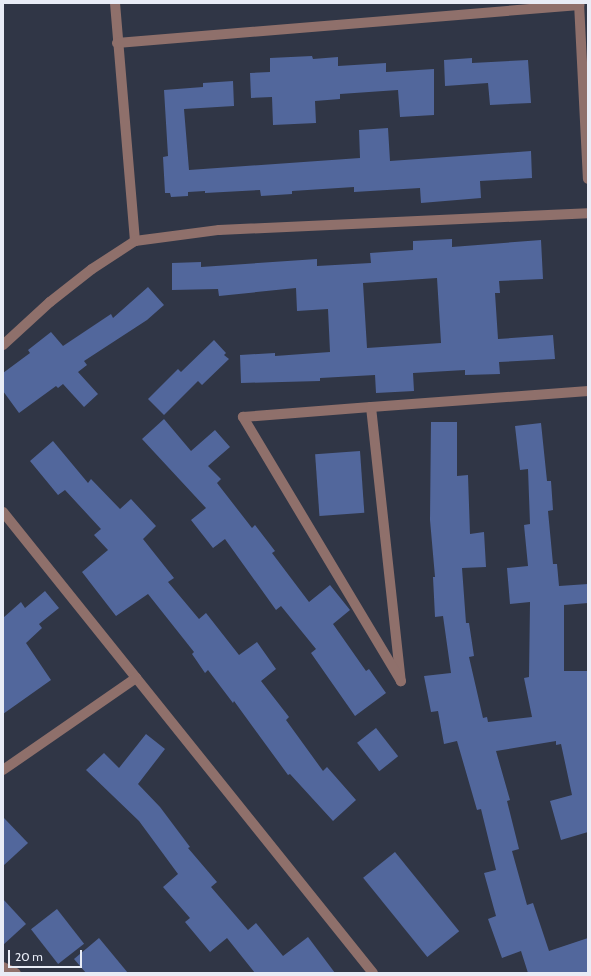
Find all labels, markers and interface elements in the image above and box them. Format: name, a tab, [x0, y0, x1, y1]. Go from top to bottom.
scale bar	[10, 942, 84, 968]
text: 20 m	[15, 949, 43, 964]

